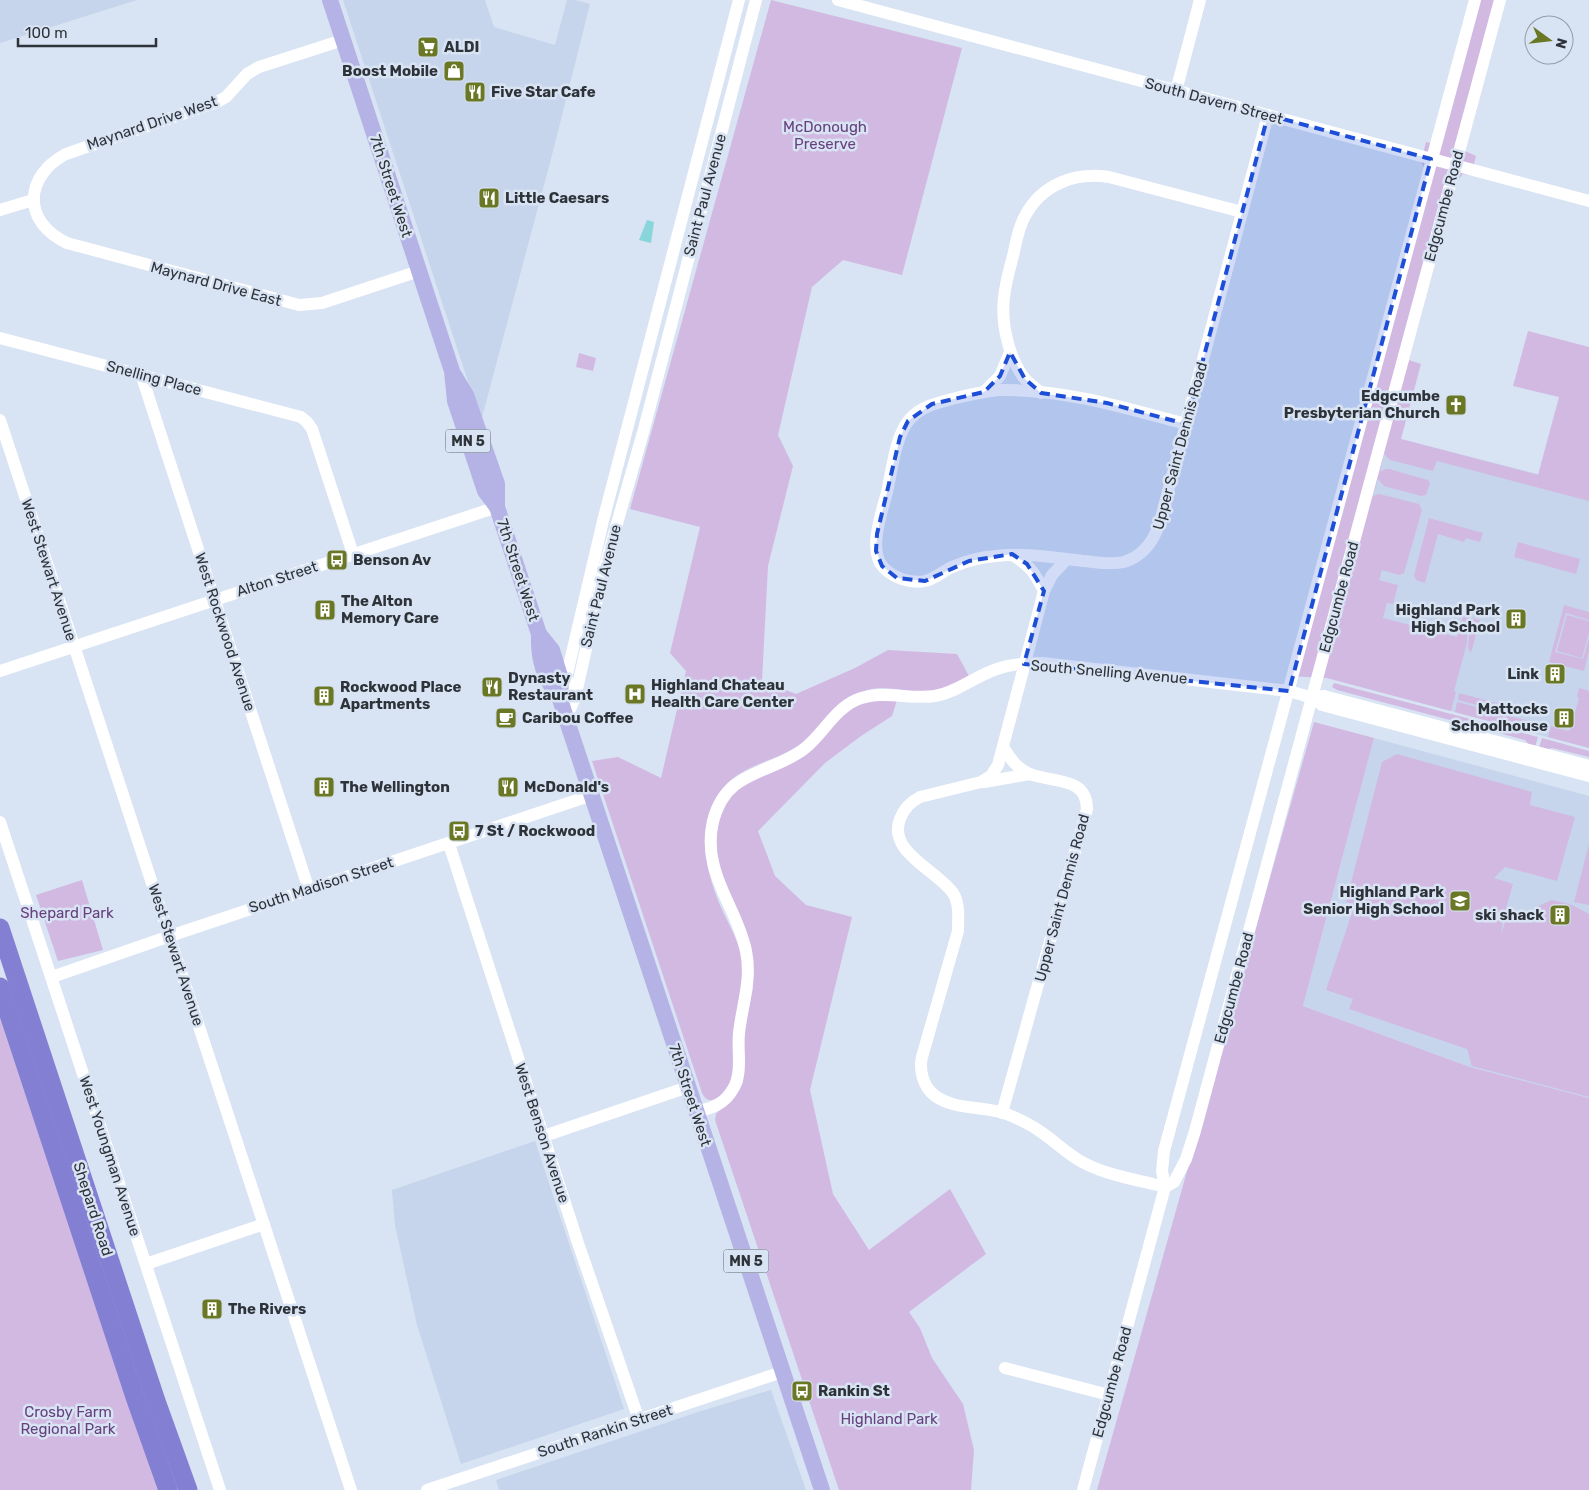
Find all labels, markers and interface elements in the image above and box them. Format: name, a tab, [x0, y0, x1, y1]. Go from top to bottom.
scale bar	[18, 15, 155, 47]
north arrow	[1524, 15, 1574, 65]
text: 100 m	[25, 24, 67, 42]
supermarket icon: ALDI	[416, 35, 440, 59]
text: N	[1552, 36, 1571, 50]
place label: ALDI	[444, 38, 479, 56]
shop icon: Boost Mobile	[442, 59, 466, 83]
place label: Boost Mobile	[342, 62, 438, 80]
street label: South Davern Street	[1143, 74, 1285, 128]
restaurant icon: Five Star Cafe	[463, 80, 487, 104]
place label: Five Star Cafe	[491, 83, 596, 101]
street label: Maynard Drive West	[84, 92, 220, 154]
park label: McDonough Preserve	[783, 118, 867, 153]
street label: 7th Street West	[366, 132, 416, 240]
street label: Saint Paul Avenue	[680, 132, 730, 258]
street label: Edgcumbe Road	[1421, 149, 1467, 263]
restaurant icon: Little Caesars	[477, 186, 501, 210]
place label: Little Caesars	[505, 189, 609, 207]
street label: Maynard Drive East	[149, 258, 283, 310]
street label: Snelling Place	[104, 357, 204, 399]
street label: Upper Saint Dennis Road	[1149, 360, 1211, 532]
place label: Edgcumbe Presbyterian Church	[1284, 387, 1440, 422]
church icon: Edgcumbe Presbyterian Church	[1444, 393, 1468, 417]
road number: MN 5	[446, 430, 490, 452]
street label: West Stewart Avenue	[18, 497, 80, 643]
street label: 7th Street West	[493, 516, 543, 624]
street label: Saint Paul Avenue	[577, 523, 625, 649]
street label: Edgcumbe Road	[1316, 540, 1362, 654]
bus stop icon: Benson Av	[325, 548, 349, 572]
street label: West Rockwood Avenue	[191, 551, 259, 713]
place label: Benson Av	[353, 551, 431, 569]
street label: Alton Street	[234, 557, 320, 601]
place label: The Alton Memory Care	[341, 592, 439, 627]
building icon: The Alton Memory Care	[313, 598, 337, 622]
place label: Highland Park High School	[1395, 601, 1500, 636]
building icon: Highland Park High School	[1504, 607, 1528, 631]
street label: South Snelling Avenue	[1030, 656, 1188, 688]
building icon: Link	[1543, 662, 1567, 686]
place label: Link	[1507, 665, 1539, 683]
place label: Dynasty Restaurant	[508, 669, 593, 704]
restaurant icon: Dynasty Restaurant	[480, 675, 504, 699]
place label: Highland Chateau Health Care Center	[651, 676, 794, 711]
place label: Rockwood Place Apartments	[340, 678, 462, 713]
hospital icon: Highland Chateau Health Care Center	[623, 682, 647, 706]
building icon: Rockwood Place Apartments	[312, 684, 336, 708]
place label: Mattocks Schoolhouse	[1451, 700, 1548, 735]
cafe icon: Caribou Coffee	[494, 706, 518, 730]
building icon: Mattocks Schoolhouse	[1552, 706, 1576, 730]
place label: Caribou Coffee	[522, 709, 633, 727]
building icon: The Wellington	[312, 775, 336, 799]
restaurant icon: McDonald's	[496, 775, 520, 799]
place label: The Wellington	[340, 778, 450, 796]
place label: McDonald's	[524, 778, 609, 796]
street label: Upper Saint Dennis Road	[1031, 812, 1093, 984]
bus stop icon: 7 St / Rockwood	[447, 819, 471, 843]
place label: 7 St / Rockwood	[475, 822, 595, 840]
street label: South Madison Street	[247, 853, 396, 917]
street label: West Stewart Avenue	[145, 882, 207, 1028]
place label: Highland Park Senior High School	[1303, 883, 1444, 918]
school or university icon: Highland Park Senior High School	[1448, 889, 1472, 913]
building icon: ski shack	[1548, 903, 1572, 927]
park label: Shepard Park	[20, 904, 114, 922]
place label: ski shack	[1475, 906, 1544, 924]
street label: Edgcumbe Road	[1211, 931, 1257, 1045]
street label: 7th Street West	[665, 1041, 715, 1149]
street label: West Benson Avenue	[511, 1061, 573, 1205]
street label: West Youngman Avenue	[76, 1074, 144, 1238]
street label: Shepard Road	[69, 1160, 117, 1258]
road number: MN 5	[724, 1250, 768, 1272]
building icon: The Rivers	[200, 1297, 224, 1321]
place label: The Rivers	[228, 1300, 306, 1318]
street label: Edgcumbe Road	[1089, 1325, 1135, 1439]
bus stop icon: Rankin St	[790, 1379, 814, 1403]
place label: Rankin St	[818, 1382, 890, 1400]
street label: South Rankin Street	[535, 1401, 675, 1461]
park label: Crosby Farm Regional Park	[20, 1403, 116, 1438]
park label: Highland Park	[840, 1410, 938, 1428]

